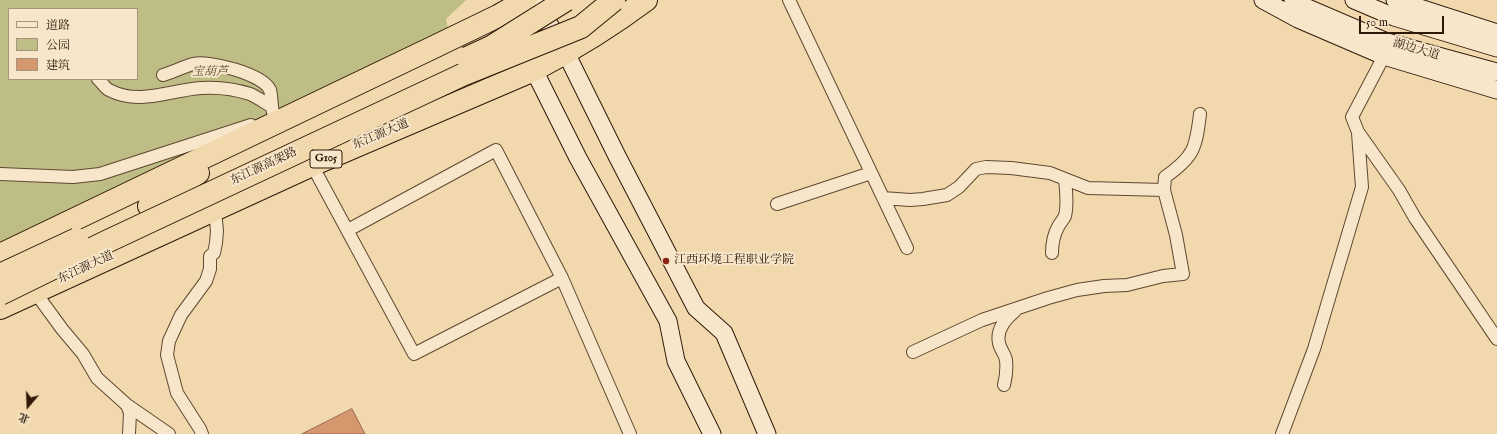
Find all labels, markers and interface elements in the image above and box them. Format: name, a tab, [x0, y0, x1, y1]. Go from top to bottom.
legend	[8, 8, 138, 80]
scale bar	[1361, 8, 1446, 34]
text: 50 m	[1366, 15, 1388, 30]
text: 道路	[46, 18, 70, 33]
street label: 湖边大道	[1391, 36, 1441, 64]
text: 公园	[46, 38, 70, 53]
text: 建筑	[46, 58, 70, 73]
park label: 宝葫芦	[192, 66, 228, 80]
street label: 东江源大道	[351, 117, 411, 153]
street label: 东江源高架路	[228, 145, 300, 189]
road number: G105	[310, 150, 342, 168]
street label: 东江源大道	[56, 249, 116, 287]
place label: 江西环境工程职业学院	[674, 254, 794, 268]
marker: 江西环境工程职业学院	[661, 256, 671, 266]
north arrow	[8, 386, 48, 426]
text: 北	[17, 409, 32, 426]

